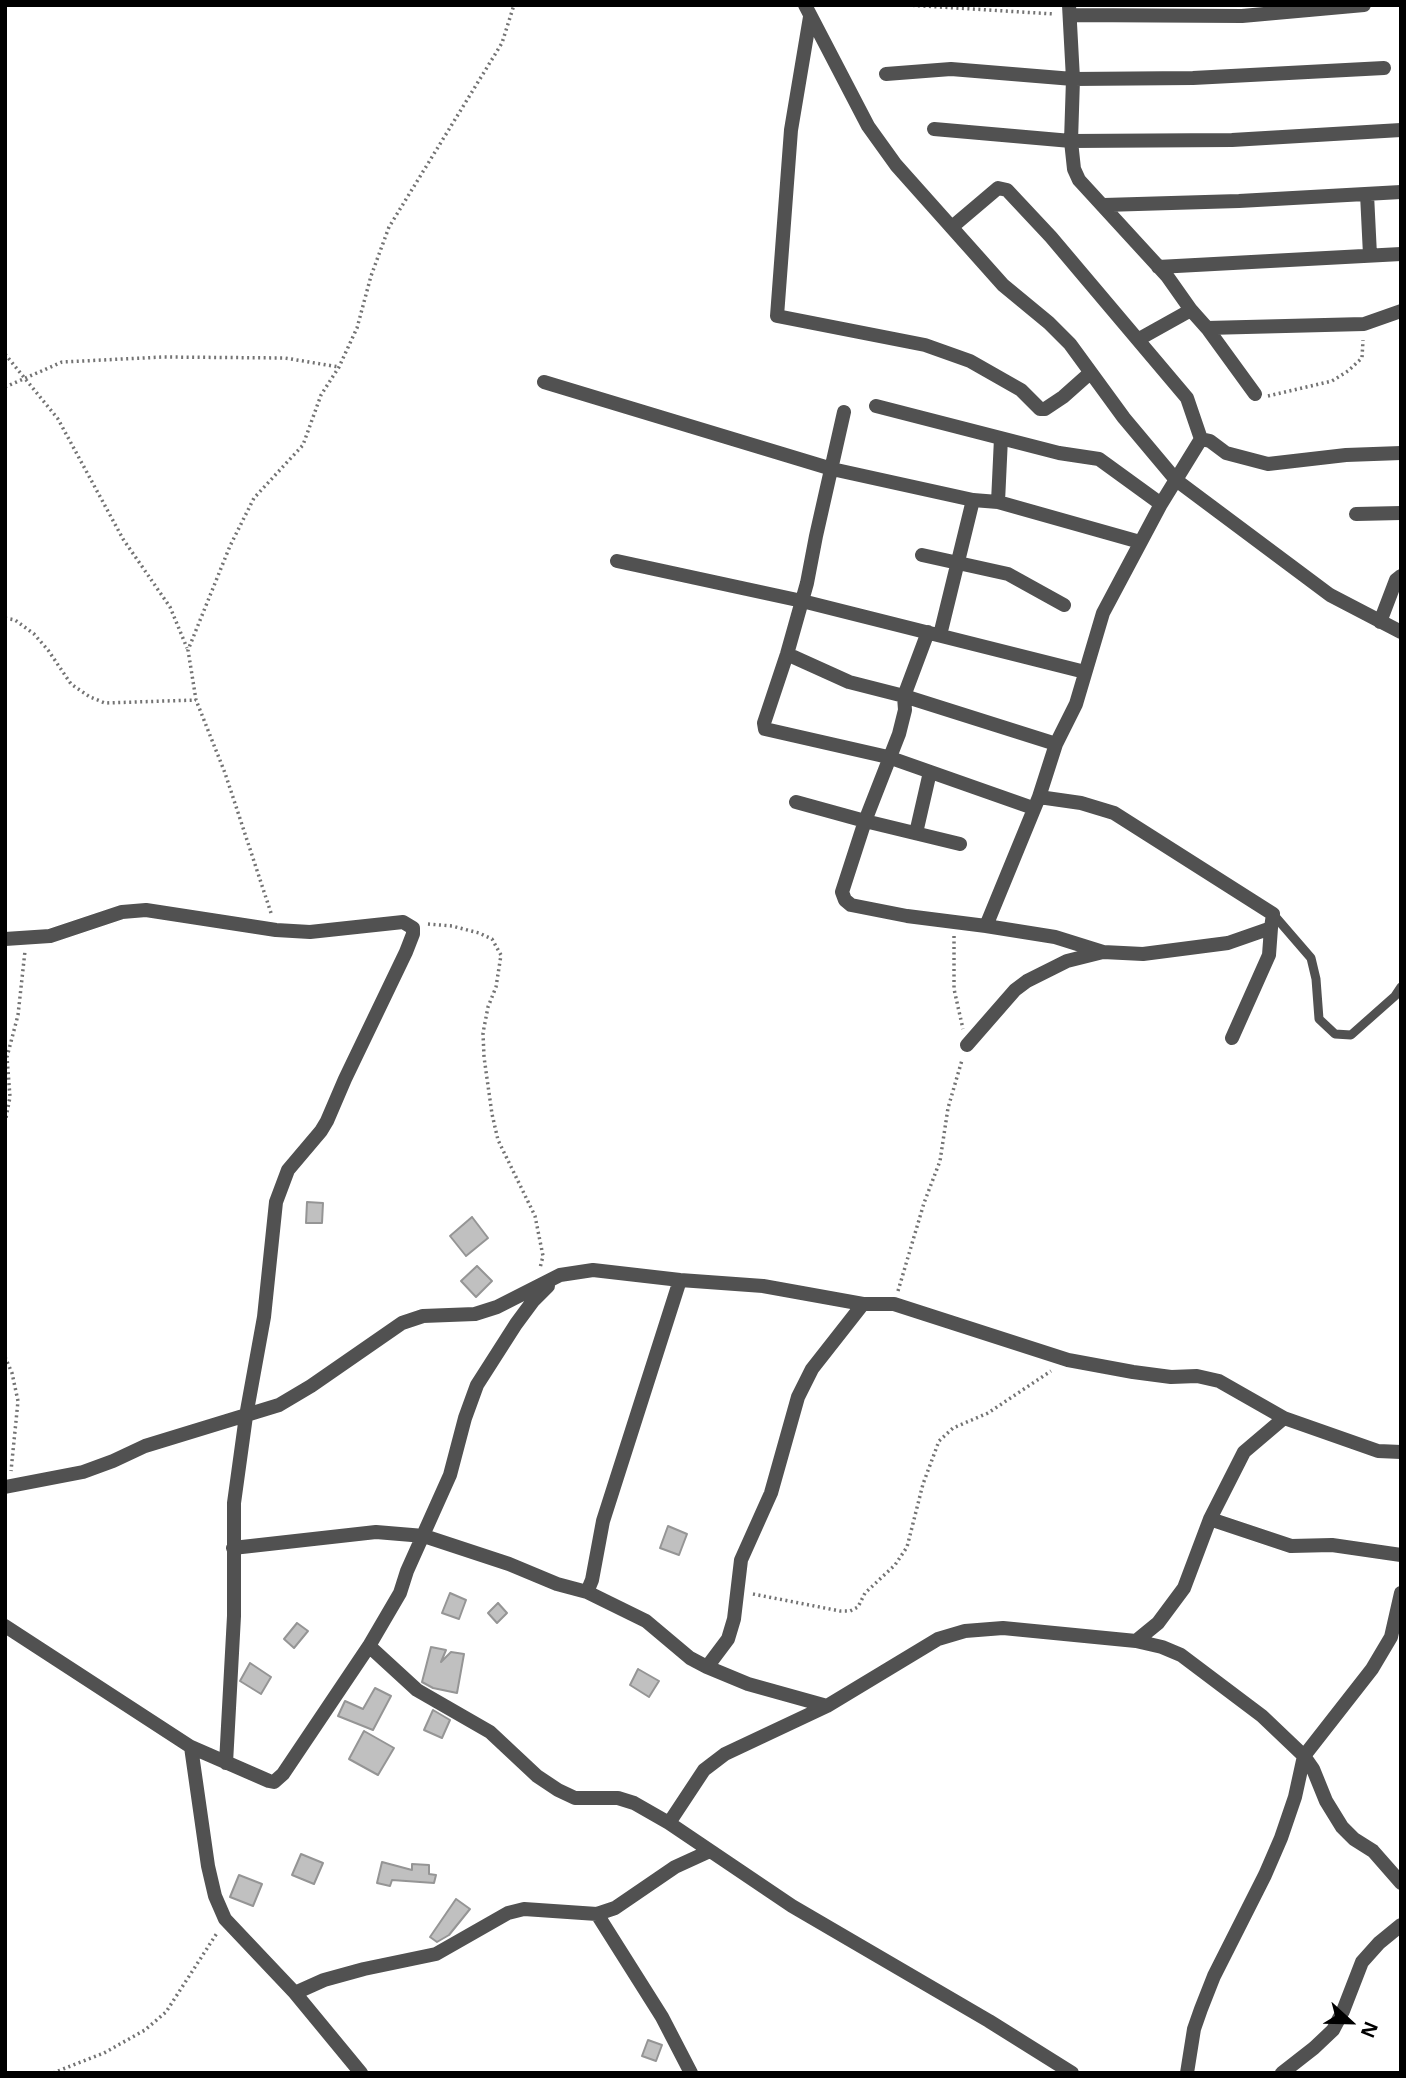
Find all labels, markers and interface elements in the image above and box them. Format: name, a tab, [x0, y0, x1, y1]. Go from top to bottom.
north arrow	[1315, 1987, 1385, 2057]
text: N	[1355, 2018, 1384, 2042]

